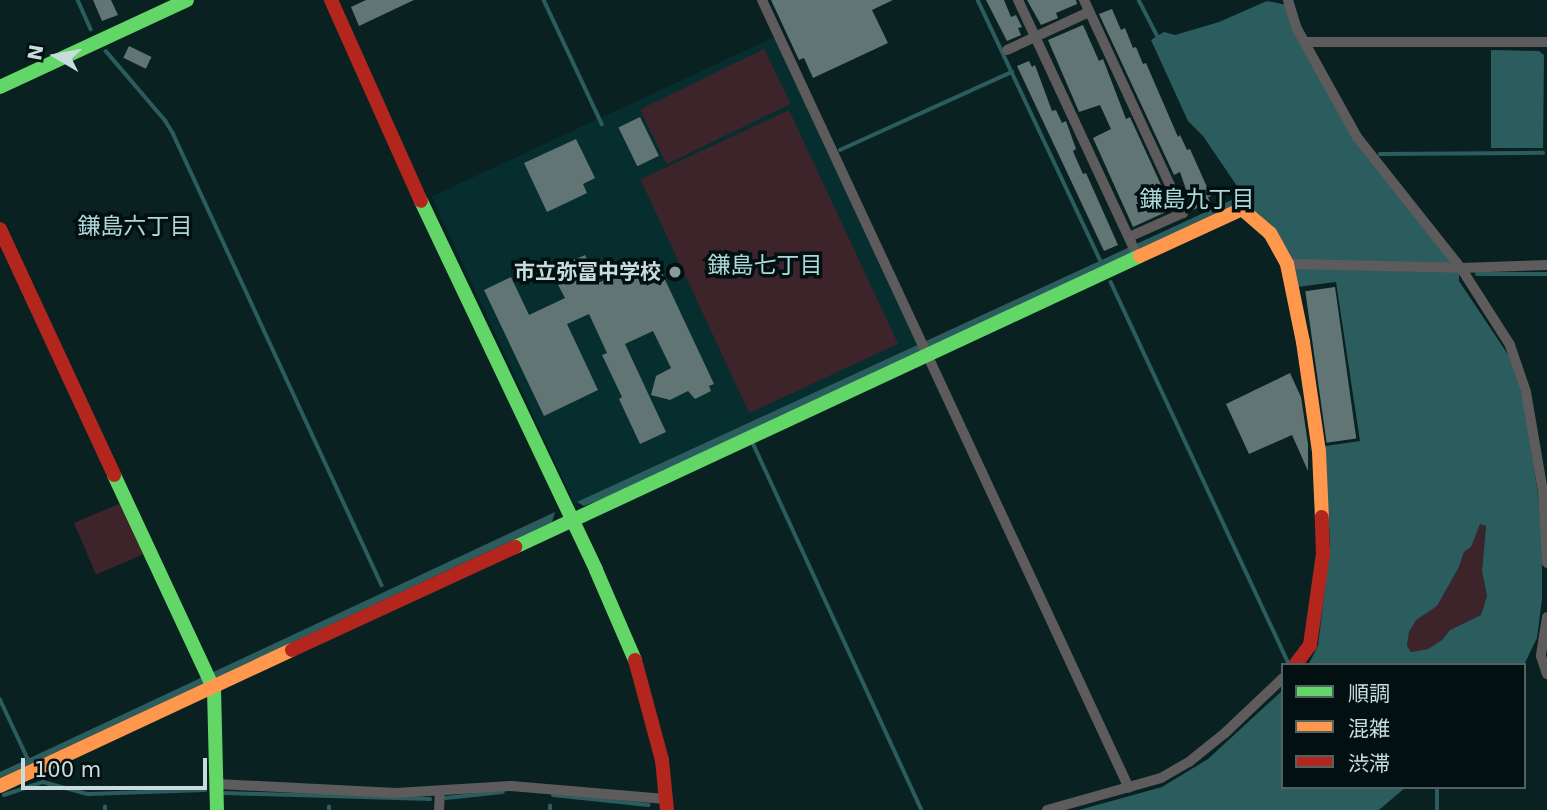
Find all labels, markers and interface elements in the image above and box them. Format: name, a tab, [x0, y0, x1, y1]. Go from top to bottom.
north arrow	[21, 21, 91, 91]
text: N	[23, 43, 48, 62]
district label: 鎌島九丁目	[1140, 185, 1254, 213]
district label: 鎌島六丁目	[78, 212, 192, 240]
district label: 鎌島七丁目	[708, 251, 822, 279]
place label: 市立弥冨中学校	[514, 259, 661, 285]
marker: 市立弥冨中学校	[667, 264, 683, 280]
legend	[1281, 663, 1526, 789]
text: 順調	[1348, 682, 1390, 706]
text: 混雑	[1348, 717, 1390, 741]
scale bar	[24, 744, 210, 788]
text: 渋滞	[1348, 752, 1390, 776]
text: 100 m	[34, 758, 101, 782]

